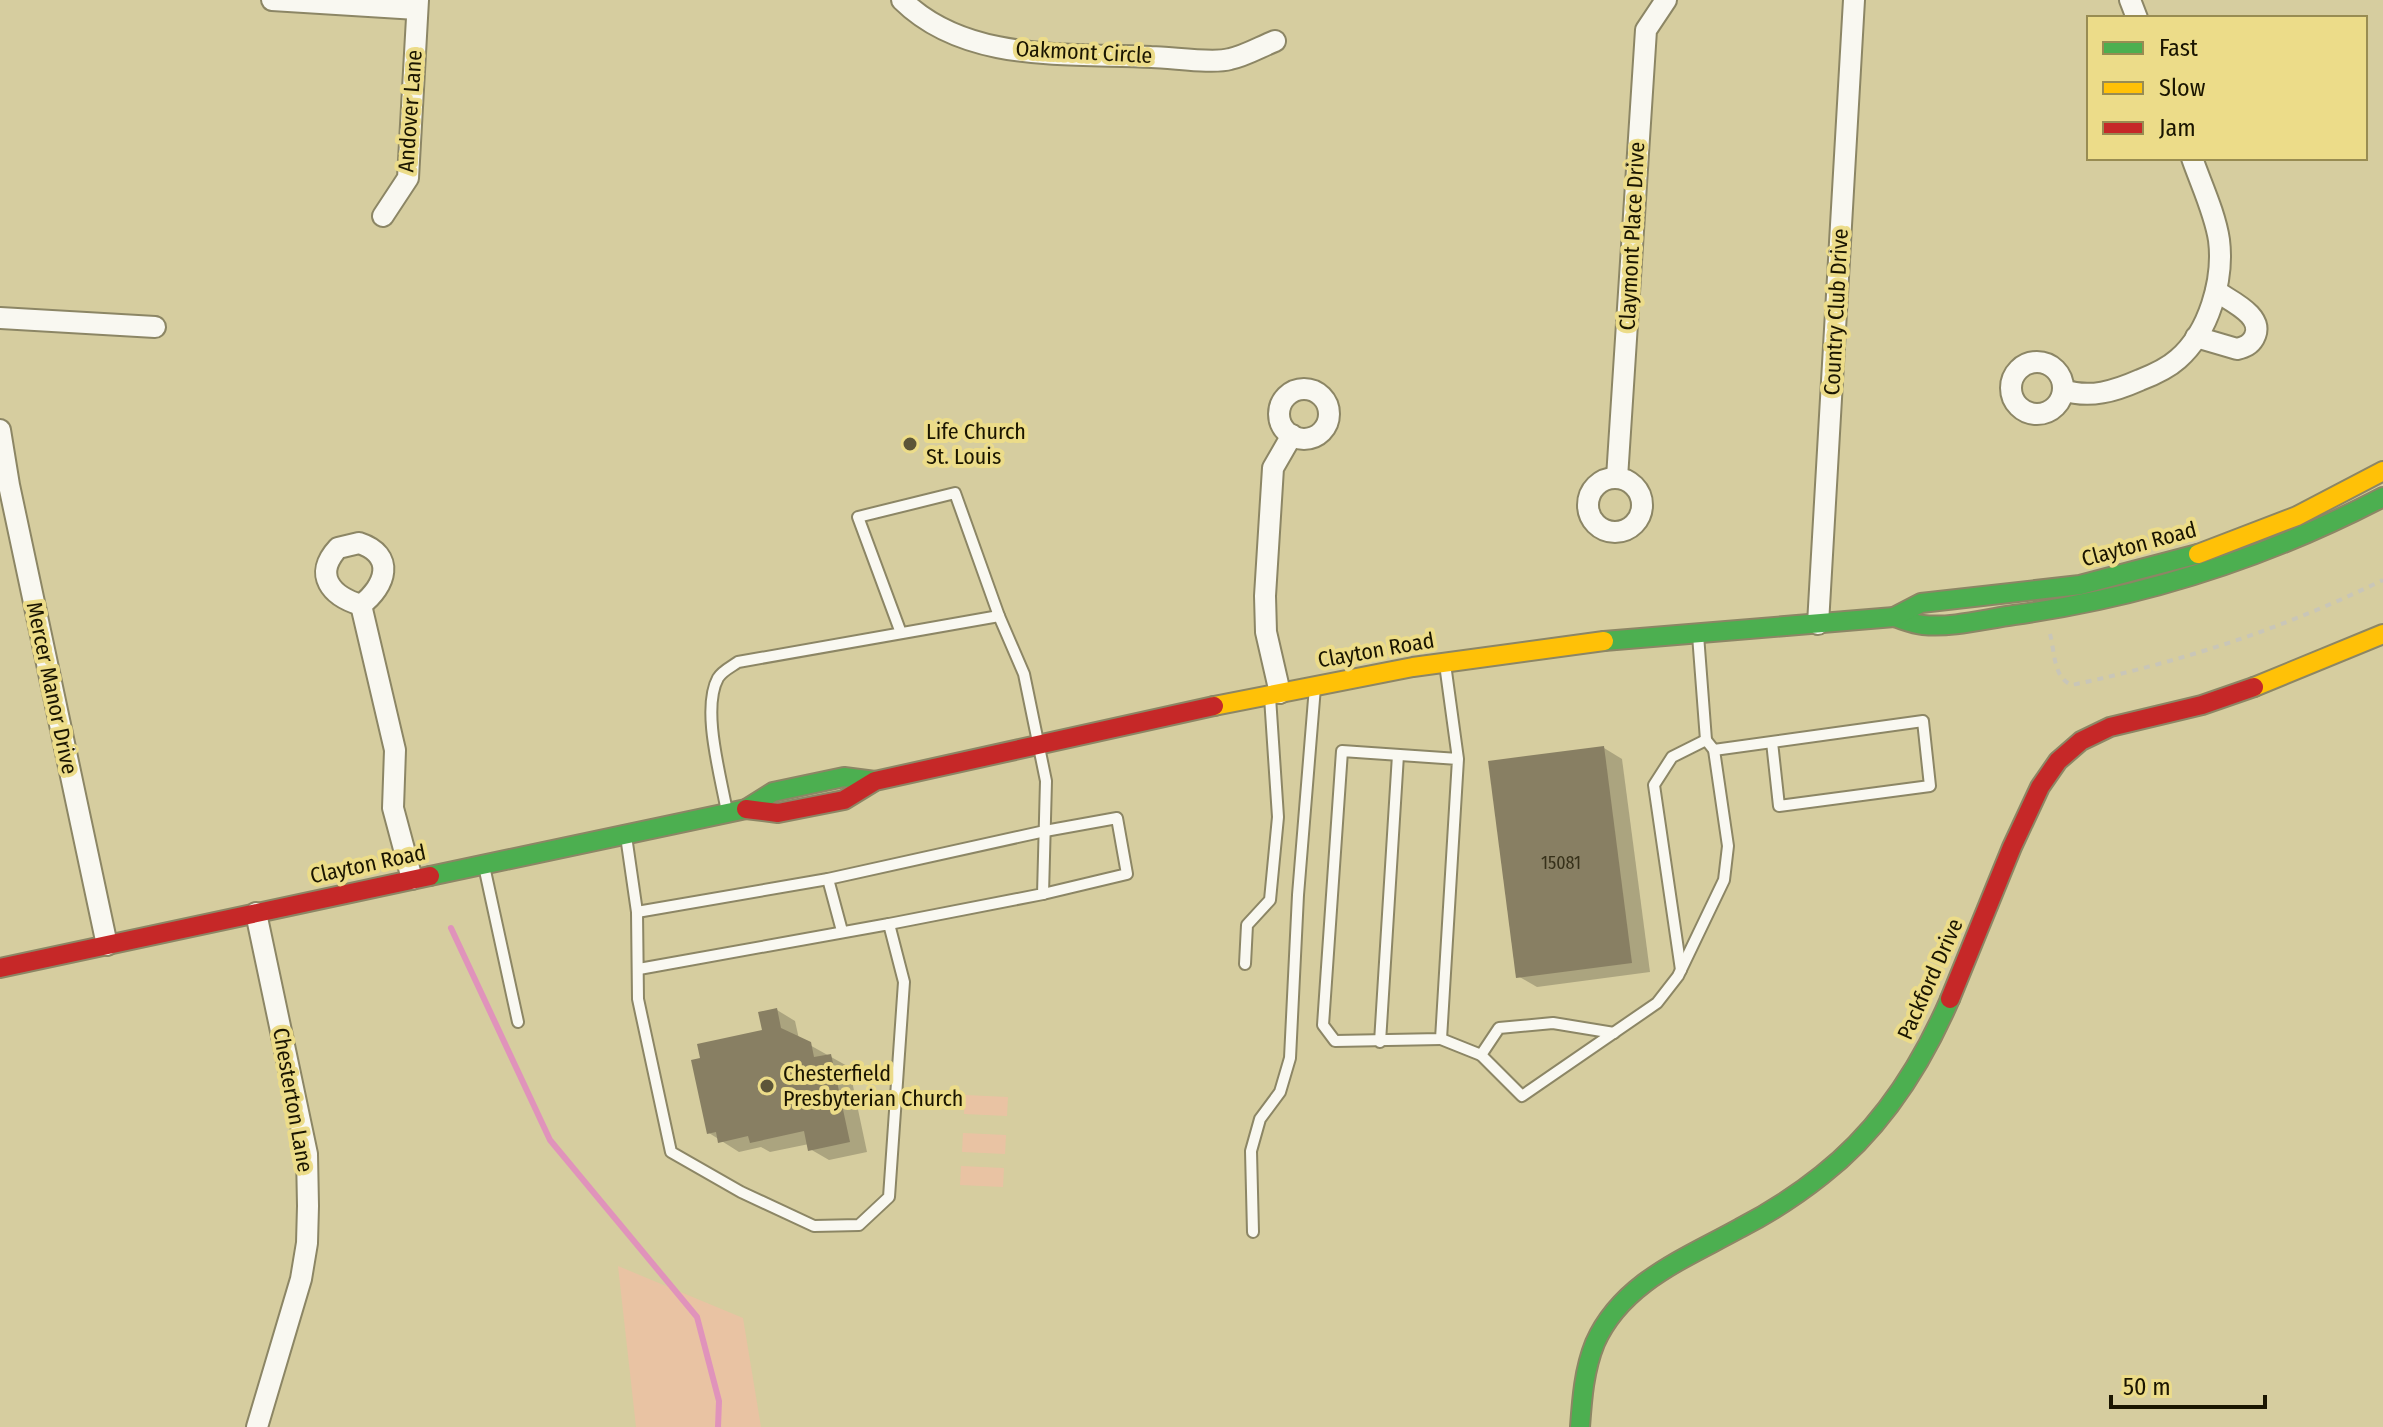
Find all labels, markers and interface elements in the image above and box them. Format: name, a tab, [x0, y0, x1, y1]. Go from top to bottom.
legend	[2087, 16, 2367, 160]
text: Fast	[2159, 34, 2198, 62]
street label: Oakmont Circle	[1015, 35, 1153, 69]
street label: Andover Lane	[392, 49, 428, 173]
text: Slow	[2159, 74, 2206, 102]
text: Jam	[2159, 114, 2196, 142]
street label: Claymont Place Drive	[1614, 141, 1650, 331]
street label: Country Club Drive	[1818, 228, 1854, 396]
place label: Life Church St. Louis	[926, 418, 1026, 470]
marker: Life Church St. Louis	[901, 435, 919, 453]
street label: Clayton Road	[2079, 516, 2199, 572]
street label: Mercer Manor Drive	[21, 599, 83, 777]
street label: Clayton Road	[1316, 626, 1436, 674]
street label: Clayton Road	[308, 839, 428, 889]
house number: 15081	[1541, 852, 1581, 874]
street label: Packford Drive	[1891, 914, 1969, 1044]
street label: Chesterton Lane	[267, 1026, 319, 1174]
place label: Chesterfield Presbyterian Church	[783, 1060, 963, 1112]
marker: Chesterfield Presbyterian Church	[758, 1077, 776, 1095]
scale bar	[2111, 1359, 2265, 1409]
text: 50 m	[2123, 1373, 2171, 1401]

